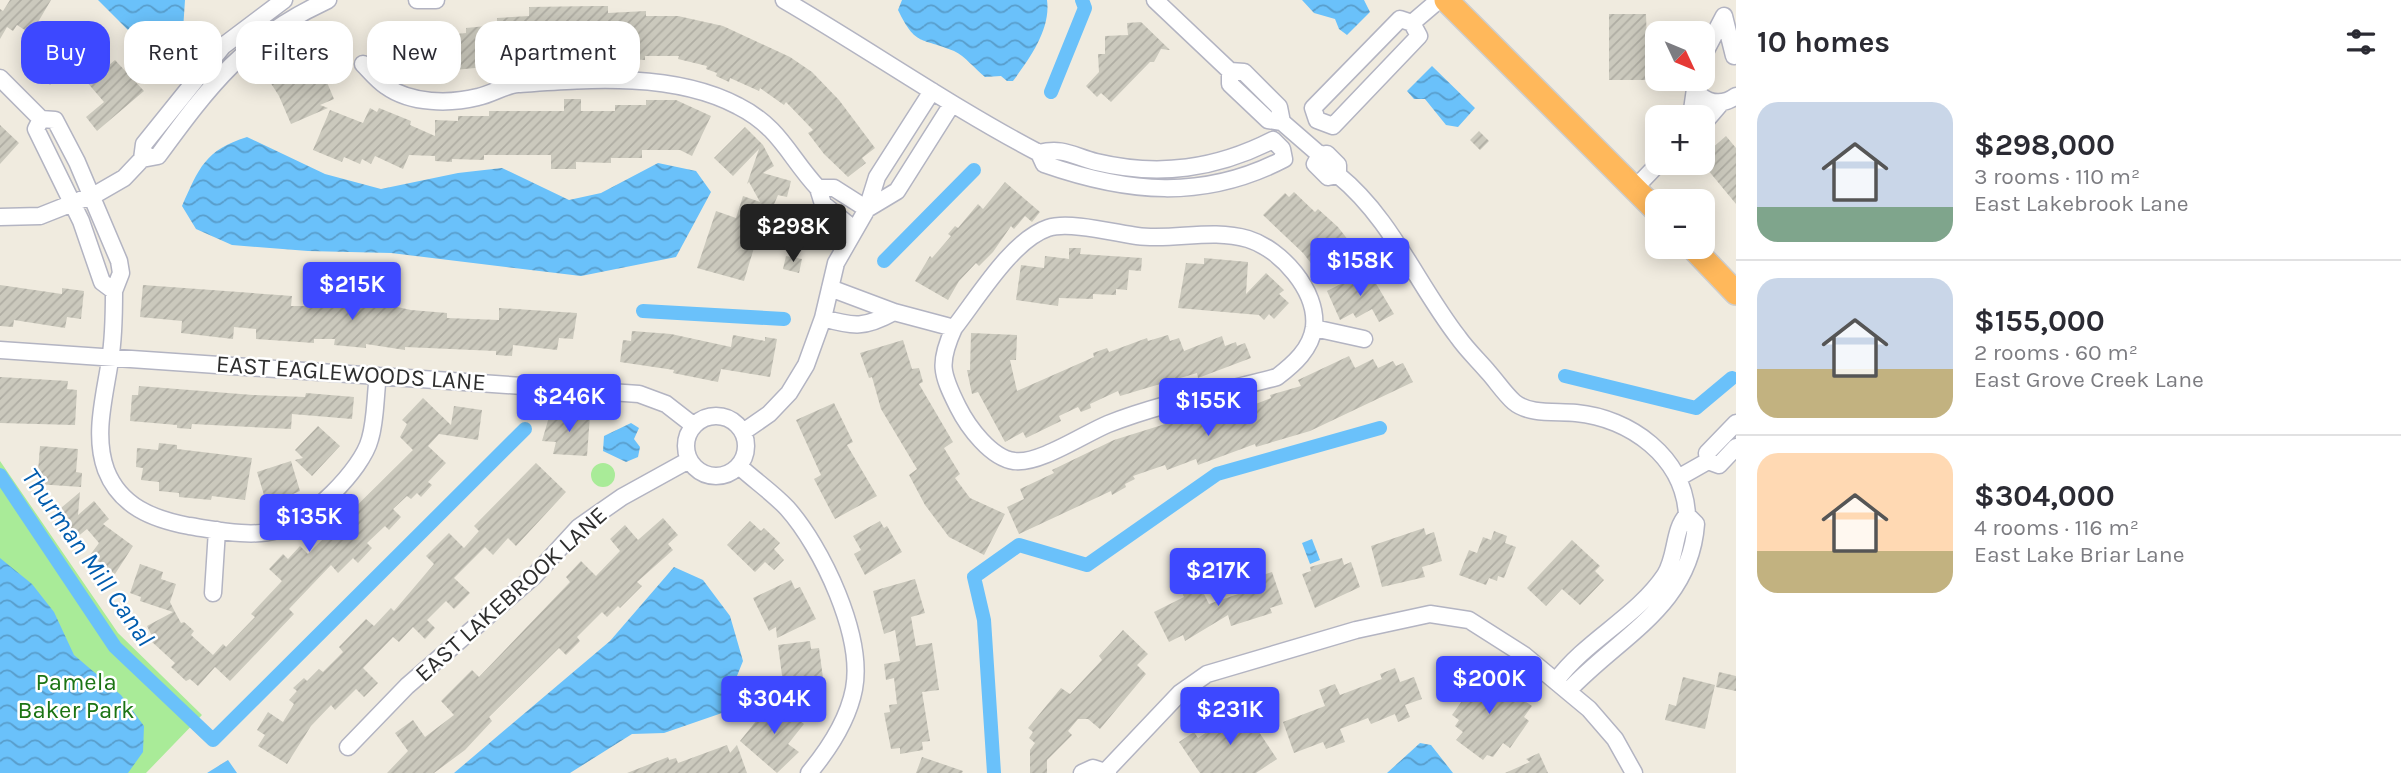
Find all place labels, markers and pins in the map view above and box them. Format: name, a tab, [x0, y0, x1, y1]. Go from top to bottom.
pin: $298K	[744, 204, 842, 264]
pin: $158K	[1311, 238, 1409, 298]
pin: $215K	[303, 262, 401, 322]
pin: $246K	[520, 374, 618, 434]
pin: $155K	[1159, 378, 1257, 438]
pin: $135K	[260, 494, 358, 554]
pin: $217K	[1169, 548, 1267, 608]
pin: $200K	[1440, 656, 1538, 716]
pin: $304K	[725, 676, 823, 736]
pin: $231K	[1181, 688, 1279, 747]

